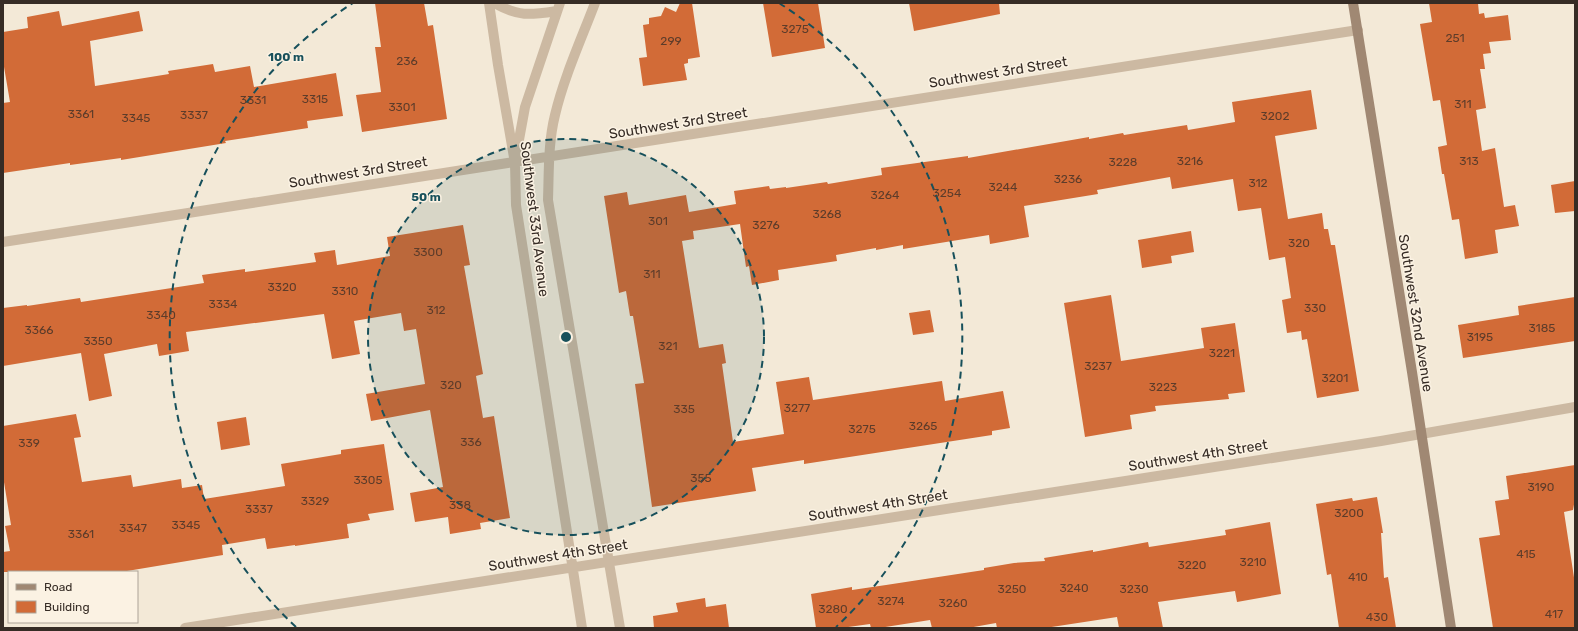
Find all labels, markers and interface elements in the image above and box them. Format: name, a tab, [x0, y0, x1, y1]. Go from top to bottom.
house number: 3275	[781, 22, 809, 36]
house number: 251	[1445, 31, 1465, 45]
house number: 299	[660, 34, 682, 48]
text: 100 m	[268, 50, 304, 64]
street label: Southwest 3rd Street	[928, 53, 1069, 92]
house number: 236	[396, 54, 418, 68]
house number: 3315	[302, 92, 328, 106]
house number: 3331	[240, 93, 266, 107]
house number: 311	[1454, 97, 1472, 111]
house number: 3301	[388, 100, 416, 114]
street label: Southwest 3rd Street	[608, 104, 749, 143]
house number: 3361	[68, 107, 94, 121]
house number: 3337	[180, 108, 208, 122]
house number: 3202	[1261, 109, 1289, 123]
house number: 3345	[121, 111, 151, 125]
street label: Southwest 33rd Avenue	[517, 140, 552, 298]
street label: Southwest 3rd Street	[288, 153, 429, 192]
house number: 3216	[1177, 154, 1203, 168]
house number: 313	[1459, 154, 1479, 168]
house number: 3228	[1109, 155, 1137, 169]
house number: 3236	[1054, 172, 1082, 186]
house number: 312	[1248, 176, 1268, 190]
house number: 3244	[988, 180, 1018, 194]
house number: 3254	[933, 186, 962, 200]
house number: 3264	[871, 188, 900, 202]
text: 50 m	[411, 190, 441, 204]
house number: 3268	[812, 207, 842, 221]
house number: 301	[648, 214, 668, 228]
house number: 3276	[752, 218, 780, 232]
street label: Southwest 32nd Avenue	[1395, 233, 1436, 393]
house number: 320	[1288, 236, 1310, 250]
house number: 3300	[413, 245, 443, 259]
house number: 311	[643, 267, 661, 281]
house number: 3320	[267, 280, 297, 294]
house number: 3310	[332, 284, 358, 298]
house number: 3334	[208, 297, 238, 311]
house number: 330	[1304, 301, 1326, 315]
house number: 312	[426, 303, 446, 317]
house number: 3340	[146, 308, 176, 322]
house number: 3185	[1529, 321, 1555, 335]
house number: 3366	[25, 323, 53, 337]
centre of rings	[559, 330, 573, 344]
house number: 3195	[1467, 330, 1493, 344]
house number: 3350	[83, 334, 113, 348]
house number: 321	[658, 339, 678, 353]
house number: 3221	[1209, 346, 1235, 360]
house number: 3237	[1084, 359, 1112, 373]
house number: 3201	[1321, 371, 1349, 385]
house number: 320	[440, 378, 462, 392]
house number: 3223	[1149, 380, 1177, 394]
house number: 3277	[784, 401, 810, 415]
house number: 335	[673, 402, 695, 416]
house number: 3265	[909, 419, 937, 433]
house number: 3275	[848, 422, 876, 436]
house number: 336	[460, 435, 482, 449]
house number: 339	[18, 436, 40, 450]
street label: Southwest 4th Street	[1127, 436, 1269, 475]
house number: 355	[690, 471, 712, 485]
house number: 3305	[353, 473, 383, 487]
house number: 3190	[1528, 480, 1554, 494]
street label: Southwest 4th Street	[807, 486, 949, 525]
house number: 3329	[301, 494, 329, 508]
house number: 338	[449, 498, 471, 512]
house number: 3337	[245, 502, 273, 516]
house number: 3200	[1334, 506, 1364, 520]
house number: 3345	[171, 518, 201, 532]
house number: 3347	[119, 521, 147, 535]
house number: 3361	[68, 527, 94, 541]
street label: Southwest 4th Street	[487, 536, 629, 575]
house number: 415	[1516, 547, 1536, 561]
house number: 3210	[1239, 555, 1267, 569]
house number: 3220	[1178, 558, 1206, 572]
house number: 410	[1348, 570, 1368, 584]
legend	[8, 571, 138, 623]
text: Road	[44, 580, 72, 594]
house number: 3240	[1059, 581, 1089, 595]
house number: 3250	[997, 582, 1027, 596]
house number: 3230	[1119, 582, 1149, 596]
house number: 3274	[877, 594, 905, 608]
house number: 3260	[938, 596, 968, 610]
text: Building	[44, 600, 90, 614]
house number: 3280	[818, 602, 848, 616]
house number: 417	[1545, 607, 1563, 621]
house number: 430	[1366, 610, 1388, 624]

